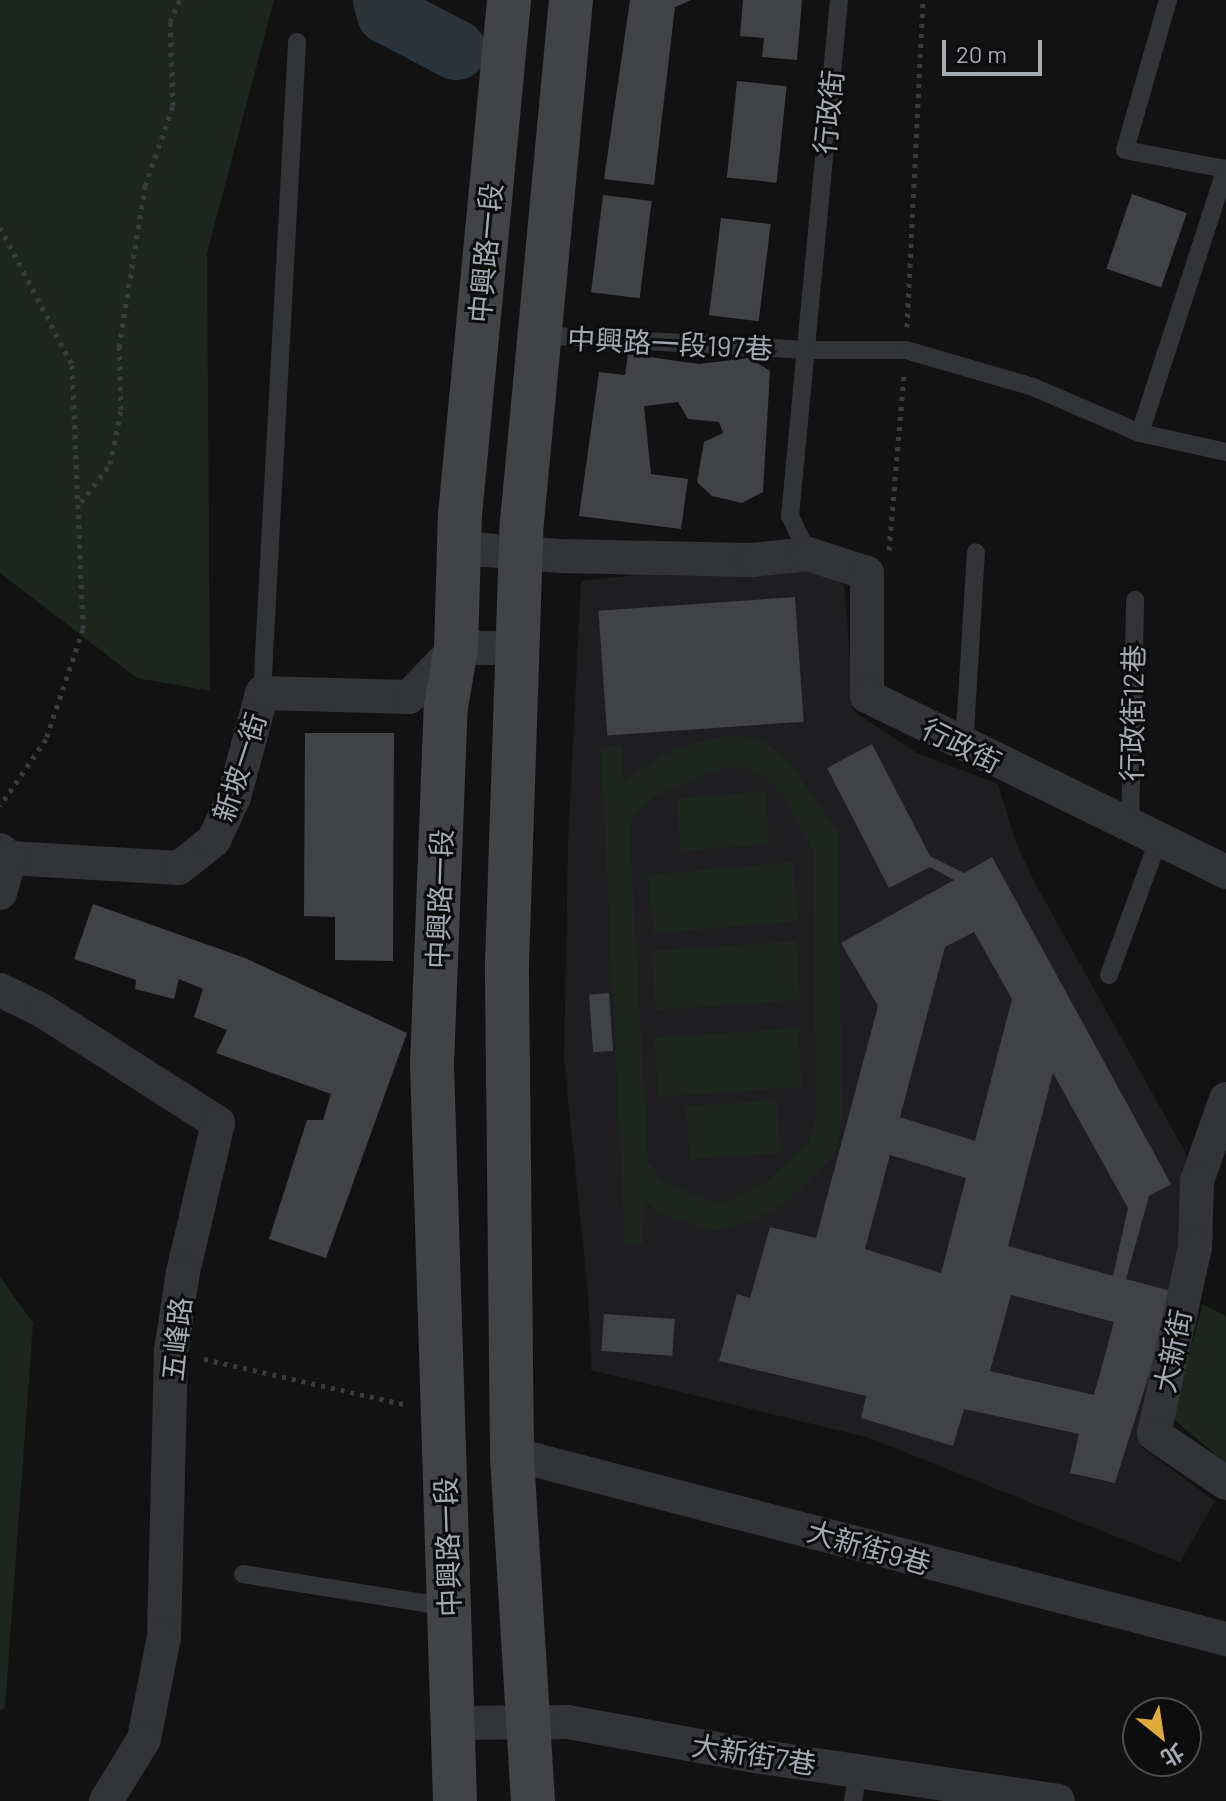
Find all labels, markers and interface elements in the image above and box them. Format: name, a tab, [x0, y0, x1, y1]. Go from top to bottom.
scale bar	[946, 24, 1046, 74]
text: 20 m	[956, 39, 1007, 68]
street label: 行政街	[807, 68, 849, 156]
street label: 中興路一段	[462, 182, 508, 324]
street label: 中興路一段197巷	[566, 321, 774, 365]
street label: 行政街12巷	[1114, 644, 1150, 782]
street label: 新坡一街	[206, 709, 272, 825]
street label: 行政街	[917, 711, 1007, 779]
street label: 中興路一段	[420, 828, 458, 970]
street label: 五峰路	[155, 1295, 197, 1383]
street label: 大新街	[1147, 1306, 1197, 1396]
street label: 中興路一段	[428, 1476, 466, 1618]
street label: 大新街9巷	[804, 1513, 934, 1581]
north arrow	[1122, 1697, 1202, 1777]
street label: 大新街7巷	[690, 1728, 818, 1780]
text: 北	[1157, 1739, 1189, 1773]

